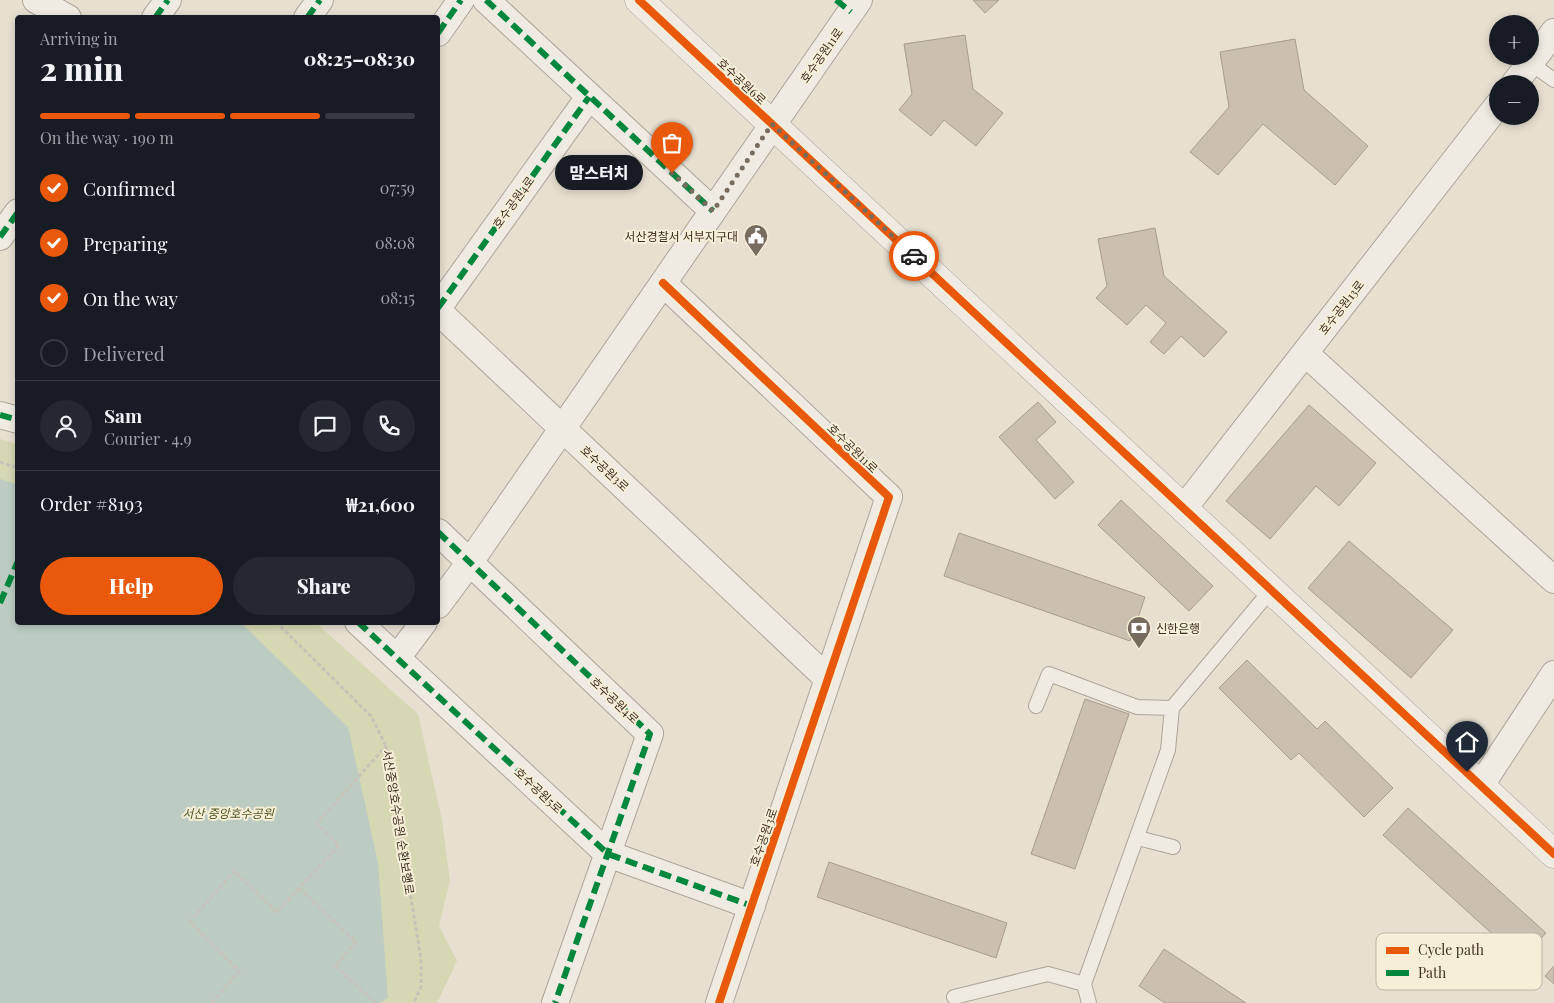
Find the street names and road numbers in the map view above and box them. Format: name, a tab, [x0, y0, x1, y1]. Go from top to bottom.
street label: 호수공원11로	[796, 24, 846, 86]
street label: 호수공원6로	[714, 54, 770, 108]
street label: 호수공원4로	[489, 173, 537, 231]
street label: 호수공원13로	[1315, 277, 1367, 337]
street label: 호수공원11로	[824, 420, 882, 476]
street label: 호수공원3로	[577, 441, 633, 495]
street label: 호수공원4로	[587, 673, 643, 727]
street label: 서산중앙호수공원 순환보행로	[380, 748, 418, 896]
street label: 호수공원5로	[512, 764, 566, 816]
street label: 호수공원3로	[746, 806, 780, 868]

